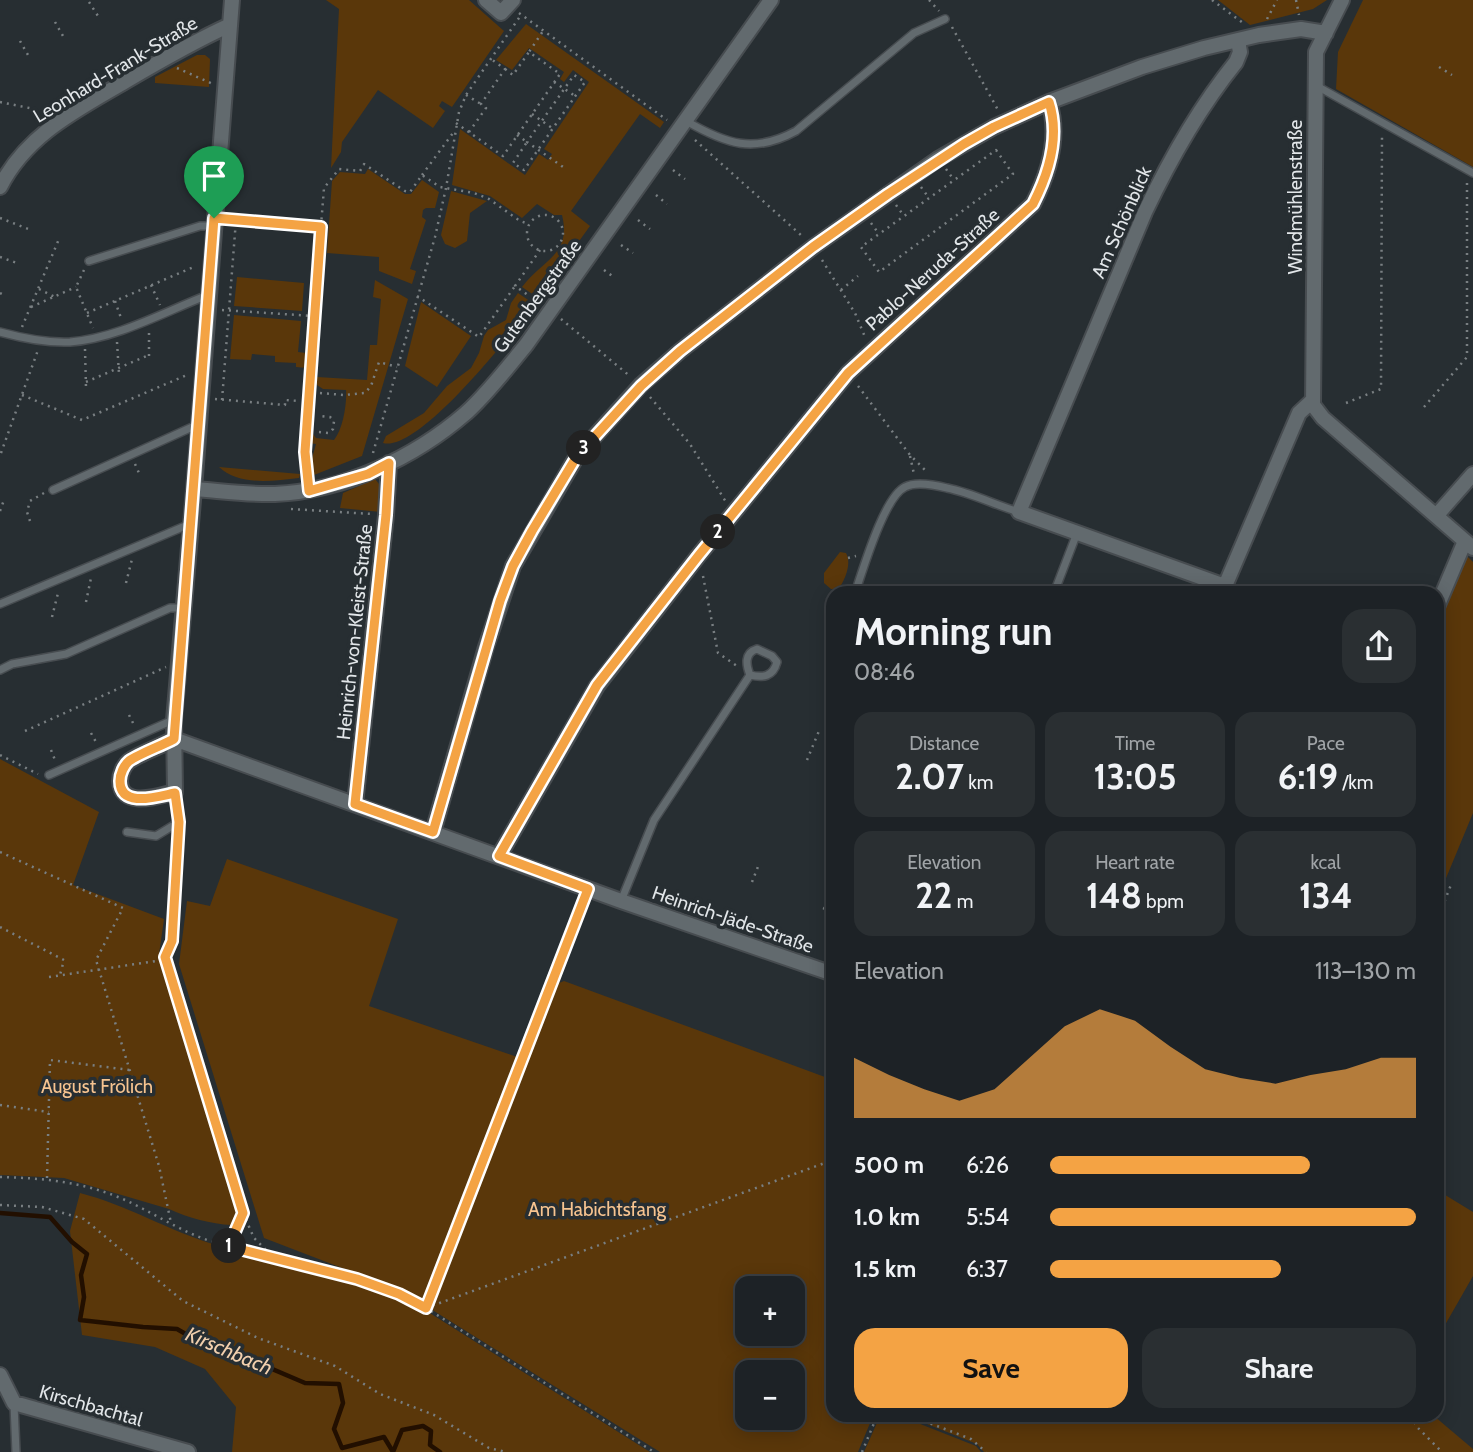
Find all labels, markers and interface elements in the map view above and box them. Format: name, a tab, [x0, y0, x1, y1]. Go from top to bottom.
street label: Leonhard-Frank-Straße	[29, 11, 202, 128]
street label: Windmühlenstraße	[1284, 119, 1307, 274]
pin	[184, 146, 244, 218]
icon: arrive	[195, 157, 233, 195]
street label: Am Schönblick	[1087, 162, 1157, 282]
street label: Pablo-Neruda-Straße	[861, 203, 1004, 336]
street label: Gutenbergstraße	[488, 235, 586, 358]
pin: 3	[566, 430, 602, 466]
text: 3	[578, 436, 589, 459]
pin: 2	[700, 514, 736, 550]
text: 2	[712, 520, 723, 543]
street label: Heinrich-von-Kleist-Straße	[332, 523, 377, 741]
text: Morning run	[854, 608, 1053, 655]
button: share	[1342, 609, 1416, 683]
text: 08:46	[854, 658, 915, 686]
text: Distance	[909, 732, 979, 755]
text: Time	[1115, 732, 1155, 755]
text: Pace	[1307, 732, 1345, 755]
text: 2.07	[895, 755, 964, 798]
text: 13:05	[1093, 755, 1177, 798]
text: 6:19	[1278, 755, 1338, 798]
text: km	[964, 771, 993, 794]
text: /km	[1338, 771, 1373, 794]
text: Elevation	[907, 851, 981, 874]
text: Heart rate	[1095, 851, 1175, 874]
text: kcal	[1311, 851, 1341, 874]
text: 22	[915, 874, 952, 917]
text: 148	[1086, 874, 1142, 917]
text: 134	[1299, 874, 1352, 917]
street label: Heinrich-Jäde-Straße	[649, 881, 817, 958]
text: m	[952, 890, 973, 913]
text: bpm	[1142, 890, 1184, 913]
text: Elevation	[854, 957, 944, 985]
text: 113–130 m	[1315, 957, 1416, 985]
park label: August Frölich	[41, 1075, 153, 1098]
text: 500 m	[854, 1151, 924, 1179]
text: 6:26	[966, 1151, 1009, 1179]
park label: Am Habichtsfang	[528, 1198, 667, 1221]
text: 1.0 km	[854, 1203, 920, 1231]
text: 5:54	[966, 1203, 1009, 1231]
pin: 1	[212, 1228, 246, 1264]
text: 1	[225, 1234, 232, 1257]
text: 1.5 km	[854, 1255, 916, 1283]
text: 6:37	[966, 1255, 1008, 1283]
map controls	[735, 1276, 805, 1430]
button: +	[735, 1276, 805, 1346]
water label: Kirschbach	[182, 1321, 276, 1380]
button: Save	[854, 1328, 1128, 1408]
button: Share	[1142, 1328, 1416, 1408]
button: −	[735, 1360, 805, 1430]
street label: Kirschbachtal	[37, 1380, 146, 1431]

